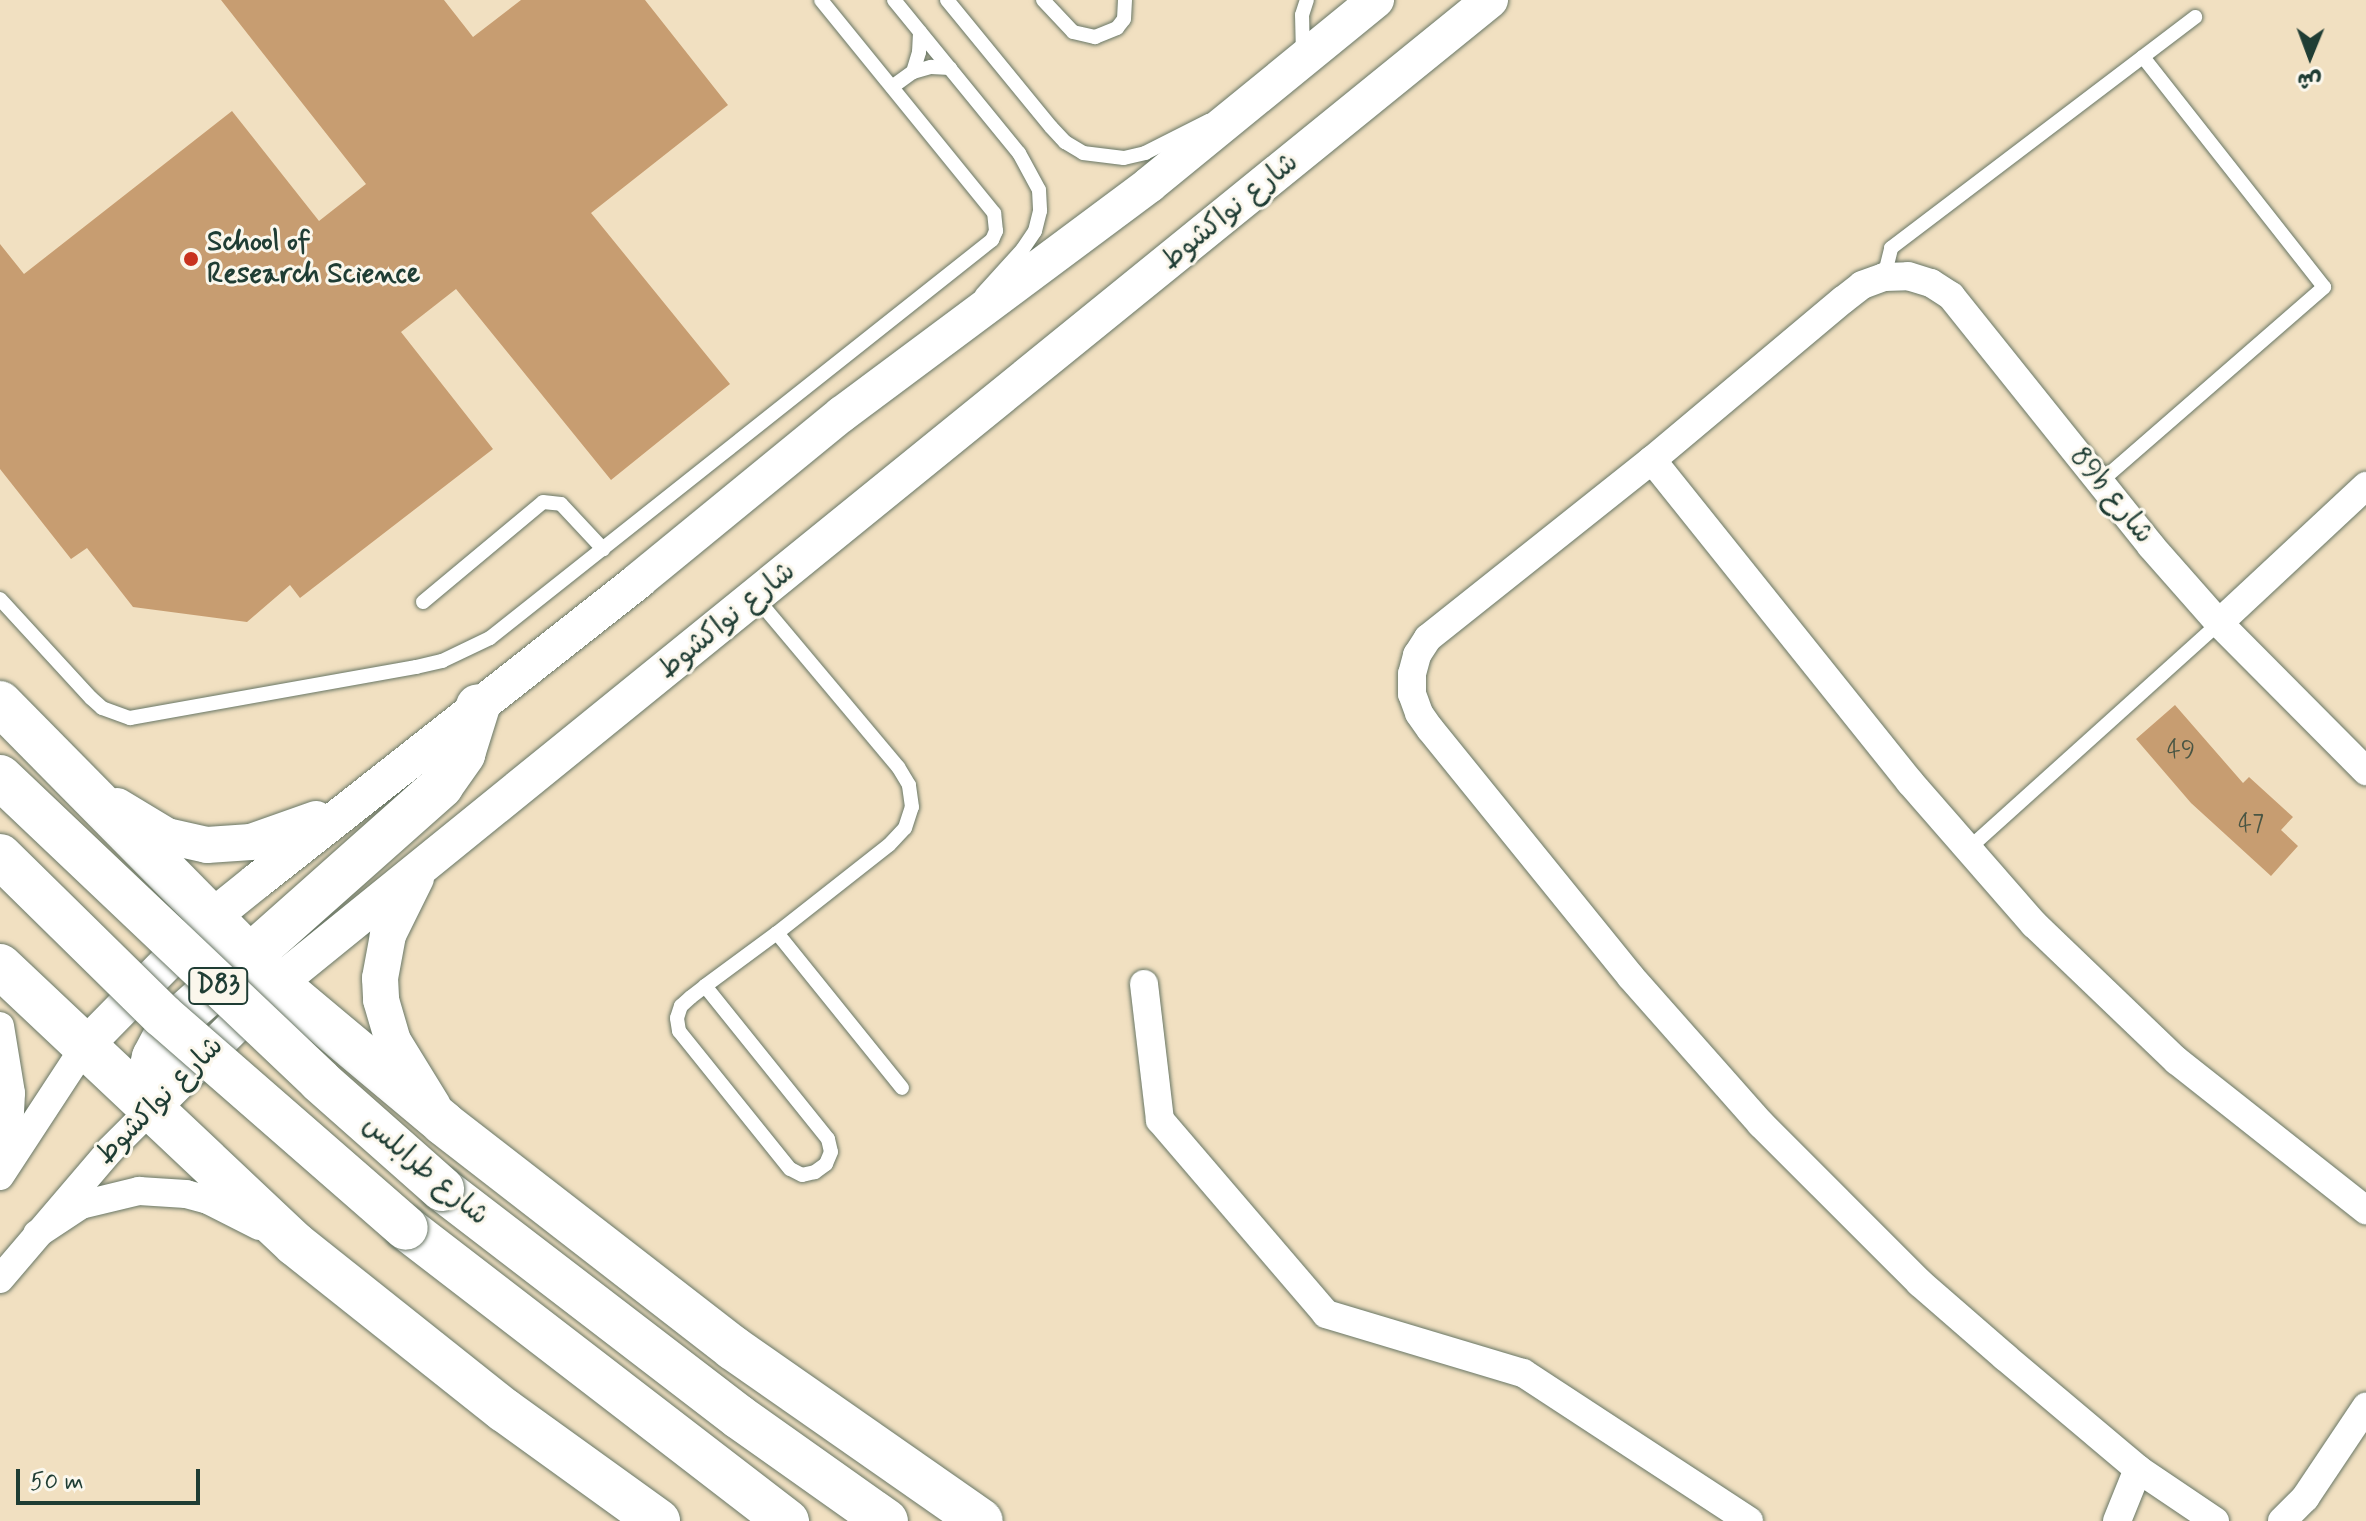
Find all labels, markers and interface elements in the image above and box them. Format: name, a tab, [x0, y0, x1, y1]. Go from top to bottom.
north arrow	[2270, 16, 2350, 96]
text: ش	[2297, 66, 2322, 94]
street label: شارع نواكشوط	[1154, 146, 1306, 278]
place label: School of Research Science	[207, 226, 420, 292]
marker: School of Research Science	[182, 250, 200, 268]
street label: 89b شارع	[2062, 441, 2160, 551]
street label: شارع نواكشوط	[651, 555, 803, 687]
house number: 49	[2167, 737, 2195, 765]
house number: 47	[2238, 811, 2264, 839]
road number: D83	[188, 964, 248, 1008]
street label: شارع نواكشوط	[89, 1030, 231, 1172]
street label: شارع طرابلس	[355, 1109, 495, 1233]
scale bar	[20, 1453, 204, 1503]
text: 50 m	[30, 1467, 84, 1498]

